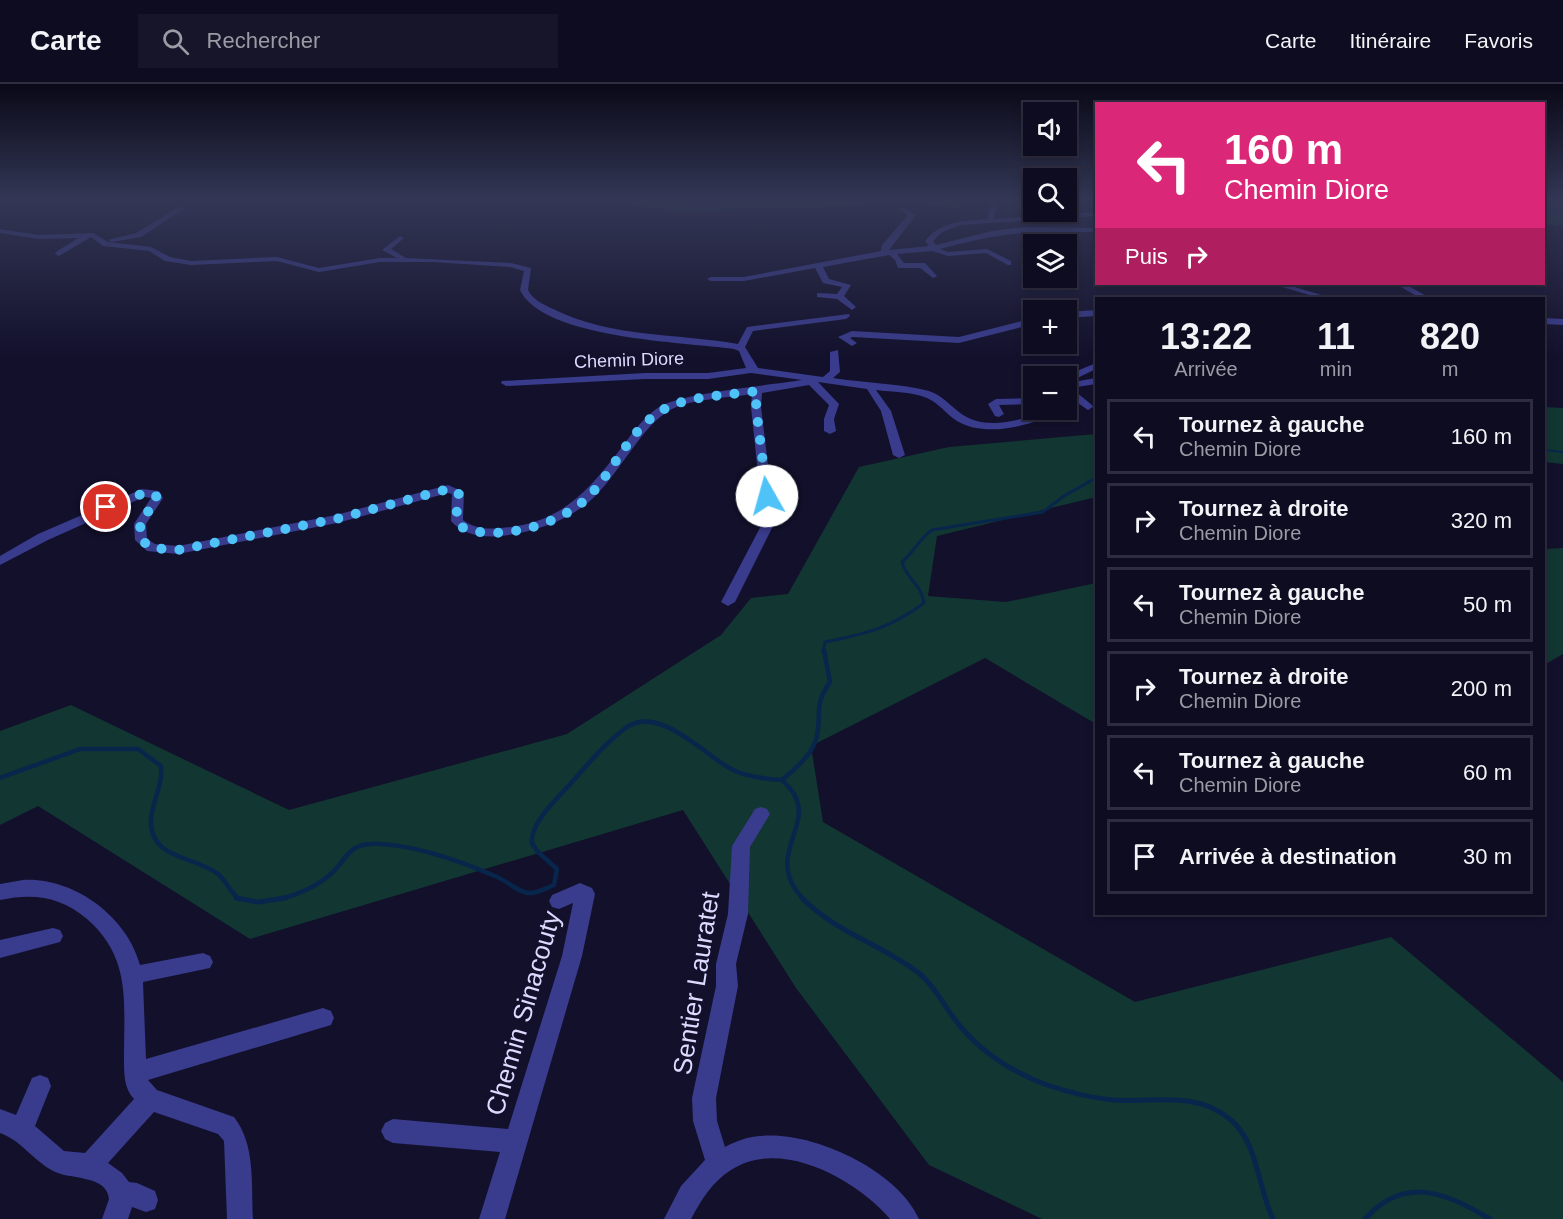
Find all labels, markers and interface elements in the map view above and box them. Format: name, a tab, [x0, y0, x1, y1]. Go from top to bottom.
search box	[138, 14, 558, 68]
text: Carte	[30, 25, 102, 56]
icon: search	[159, 25, 192, 58]
text: Rechercher	[207, 28, 320, 53]
text: Carte	[1265, 29, 1316, 52]
text: Itinéraire	[1349, 29, 1431, 52]
text: Favoris	[1464, 29, 1533, 52]
map controls	[1023, 102, 1077, 420]
button: sound	[1023, 102, 1077, 156]
icon: left	[1125, 126, 1203, 204]
text: 160 m	[1224, 126, 1343, 173]
button: search	[1023, 168, 1077, 222]
text: Chemin Diore	[1224, 175, 1389, 205]
button: layers	[1023, 234, 1077, 288]
icon: right	[1180, 240, 1213, 273]
text: Puis	[1125, 244, 1168, 269]
button: +	[1023, 300, 1077, 354]
text: 13:22	[1160, 316, 1252, 357]
text: 11	[1317, 316, 1355, 357]
text: 820	[1420, 316, 1480, 357]
street label: Chemin Diore	[574, 348, 684, 372]
text: Arrivée	[1174, 358, 1238, 380]
text: min	[1320, 358, 1352, 380]
text: m	[1442, 358, 1458, 380]
button: −	[1023, 366, 1077, 420]
text: Tournez à gauche	[1179, 412, 1364, 437]
icon: left	[1128, 420, 1161, 453]
text: 160 m	[1451, 424, 1512, 449]
text: Chemin Diore	[1179, 438, 1301, 460]
position arrow	[735, 464, 799, 528]
pin	[80, 481, 131, 532]
icon: arrive	[89, 490, 122, 523]
text: Tournez à droite	[1179, 496, 1349, 521]
icon: right	[1128, 504, 1161, 537]
text: 320 m	[1451, 508, 1512, 533]
text: Chemin Diore	[1179, 522, 1301, 544]
text: Tournez à gauche	[1179, 580, 1364, 605]
icon: left	[1128, 588, 1161, 621]
text: 50 m	[1463, 592, 1512, 617]
text: Chemin Diore	[1179, 606, 1301, 628]
text: Tournez à droite	[1179, 664, 1349, 689]
icon: right	[1128, 672, 1161, 705]
text: 200 m	[1451, 676, 1512, 701]
text: Chemin Diore	[1179, 690, 1301, 712]
text: Tournez à gauche	[1179, 748, 1364, 773]
icon: left	[1128, 756, 1161, 789]
text: 60 m	[1463, 760, 1512, 785]
text: Chemin Diore	[1179, 774, 1301, 796]
icon: arrive	[1128, 840, 1161, 873]
text: Arrivée à destination	[1179, 844, 1397, 869]
text: 30 m	[1463, 844, 1512, 869]
street label: Sentier Lauratet	[667, 889, 725, 1077]
street label: Chemin Sinacouty	[480, 907, 566, 1119]

